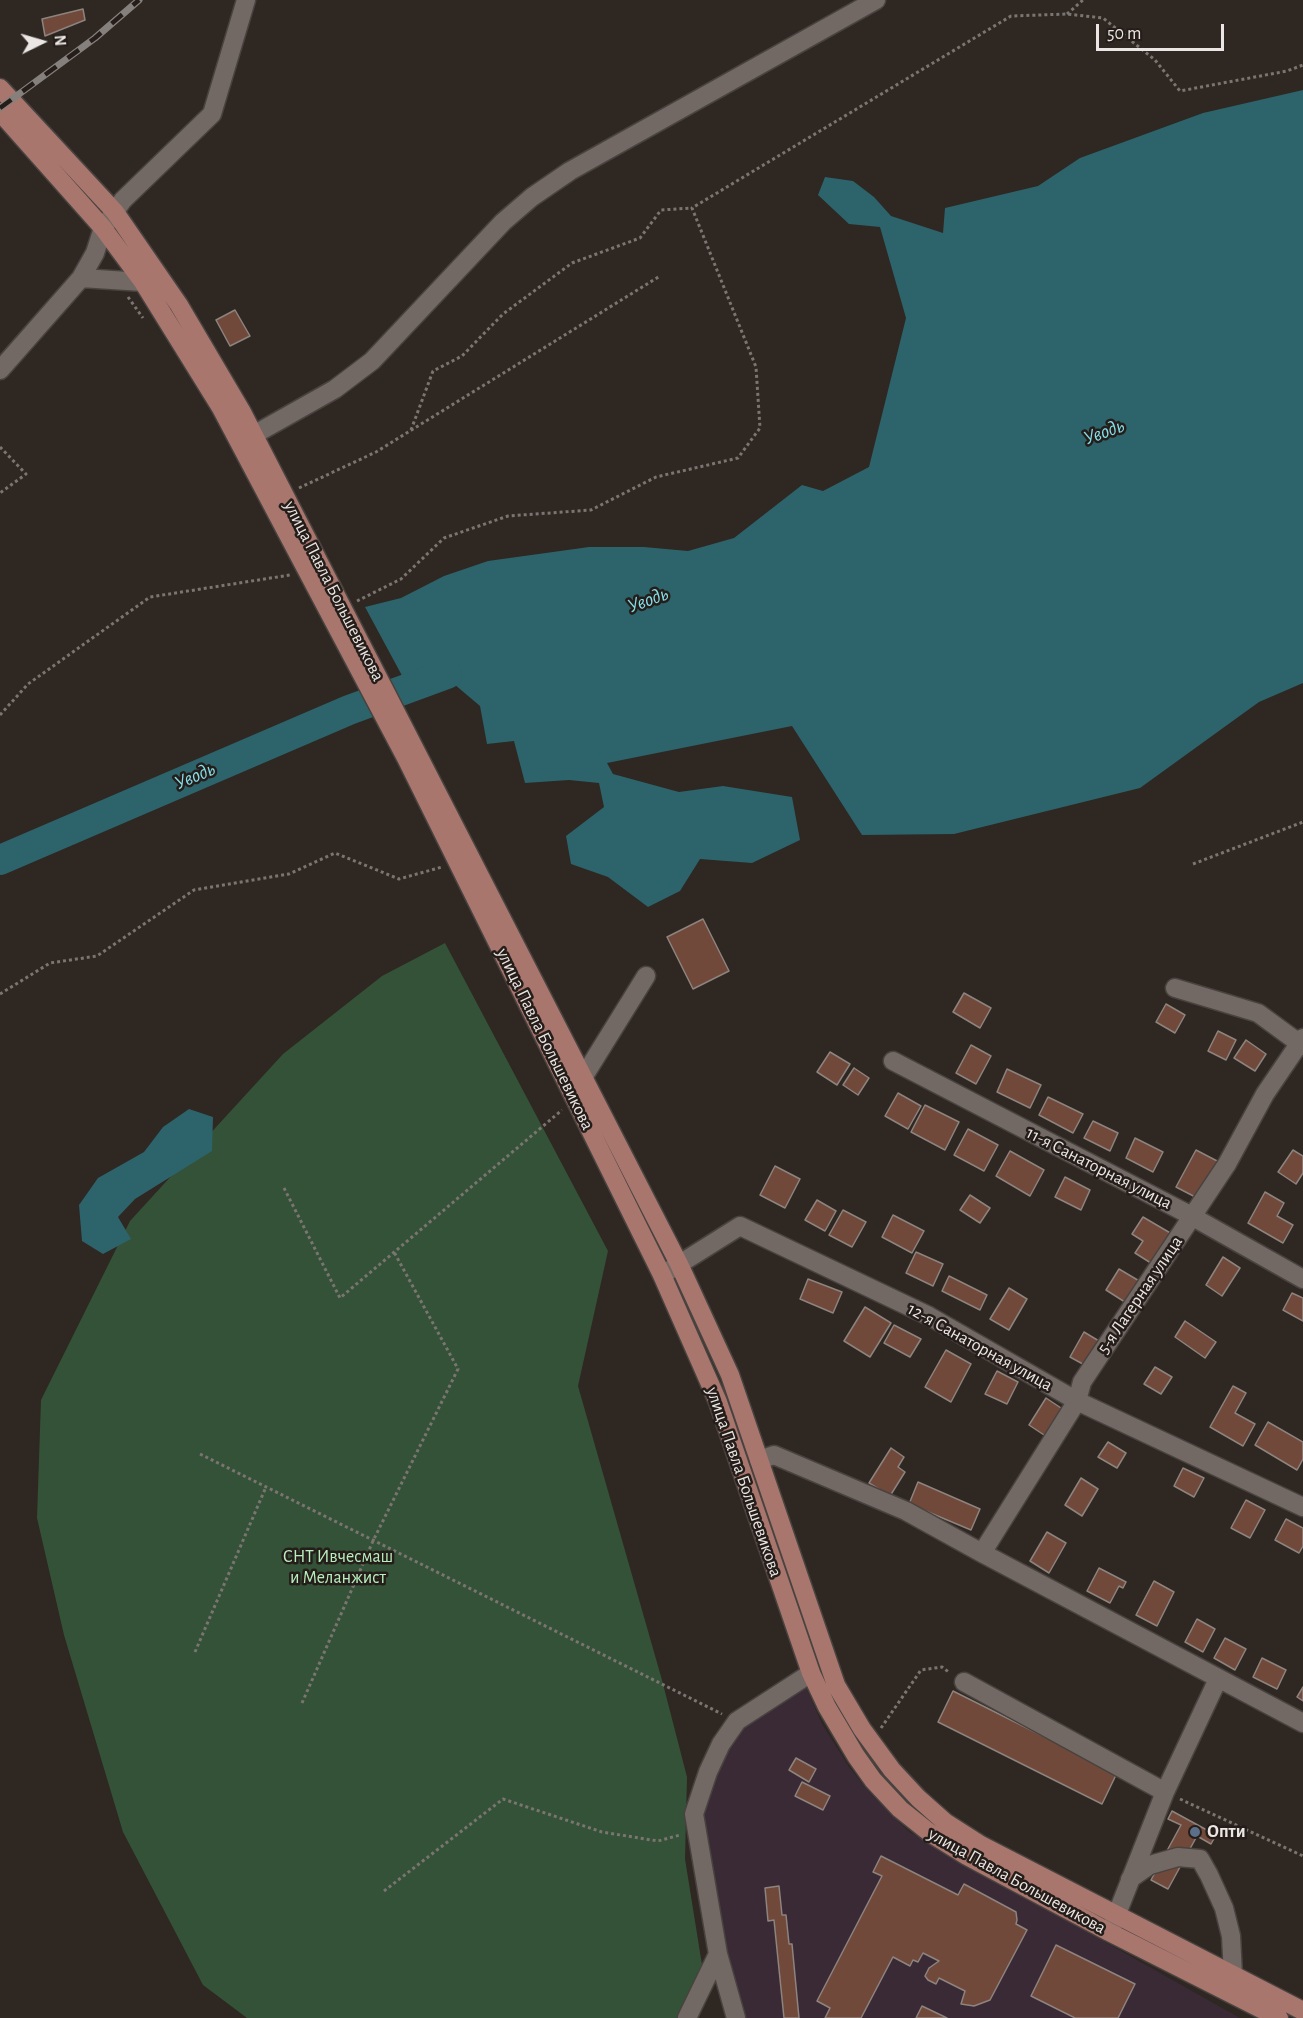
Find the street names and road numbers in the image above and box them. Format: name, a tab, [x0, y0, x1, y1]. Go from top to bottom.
street label: улица Павла Большевикова	[279, 497, 389, 685]
street label: улица Павла Большевикова	[492, 945, 598, 1133]
street label: 11-я Санаторная улица	[1022, 1122, 1176, 1214]
street label: 5-я Лагерная улица	[1093, 1232, 1187, 1358]
street label: 12-я Санаторная улица	[904, 1298, 1056, 1396]
street label: улица Павла Большевикова	[701, 1384, 787, 1580]
street label: улица Павла Большевикова	[925, 1823, 1109, 1939]

